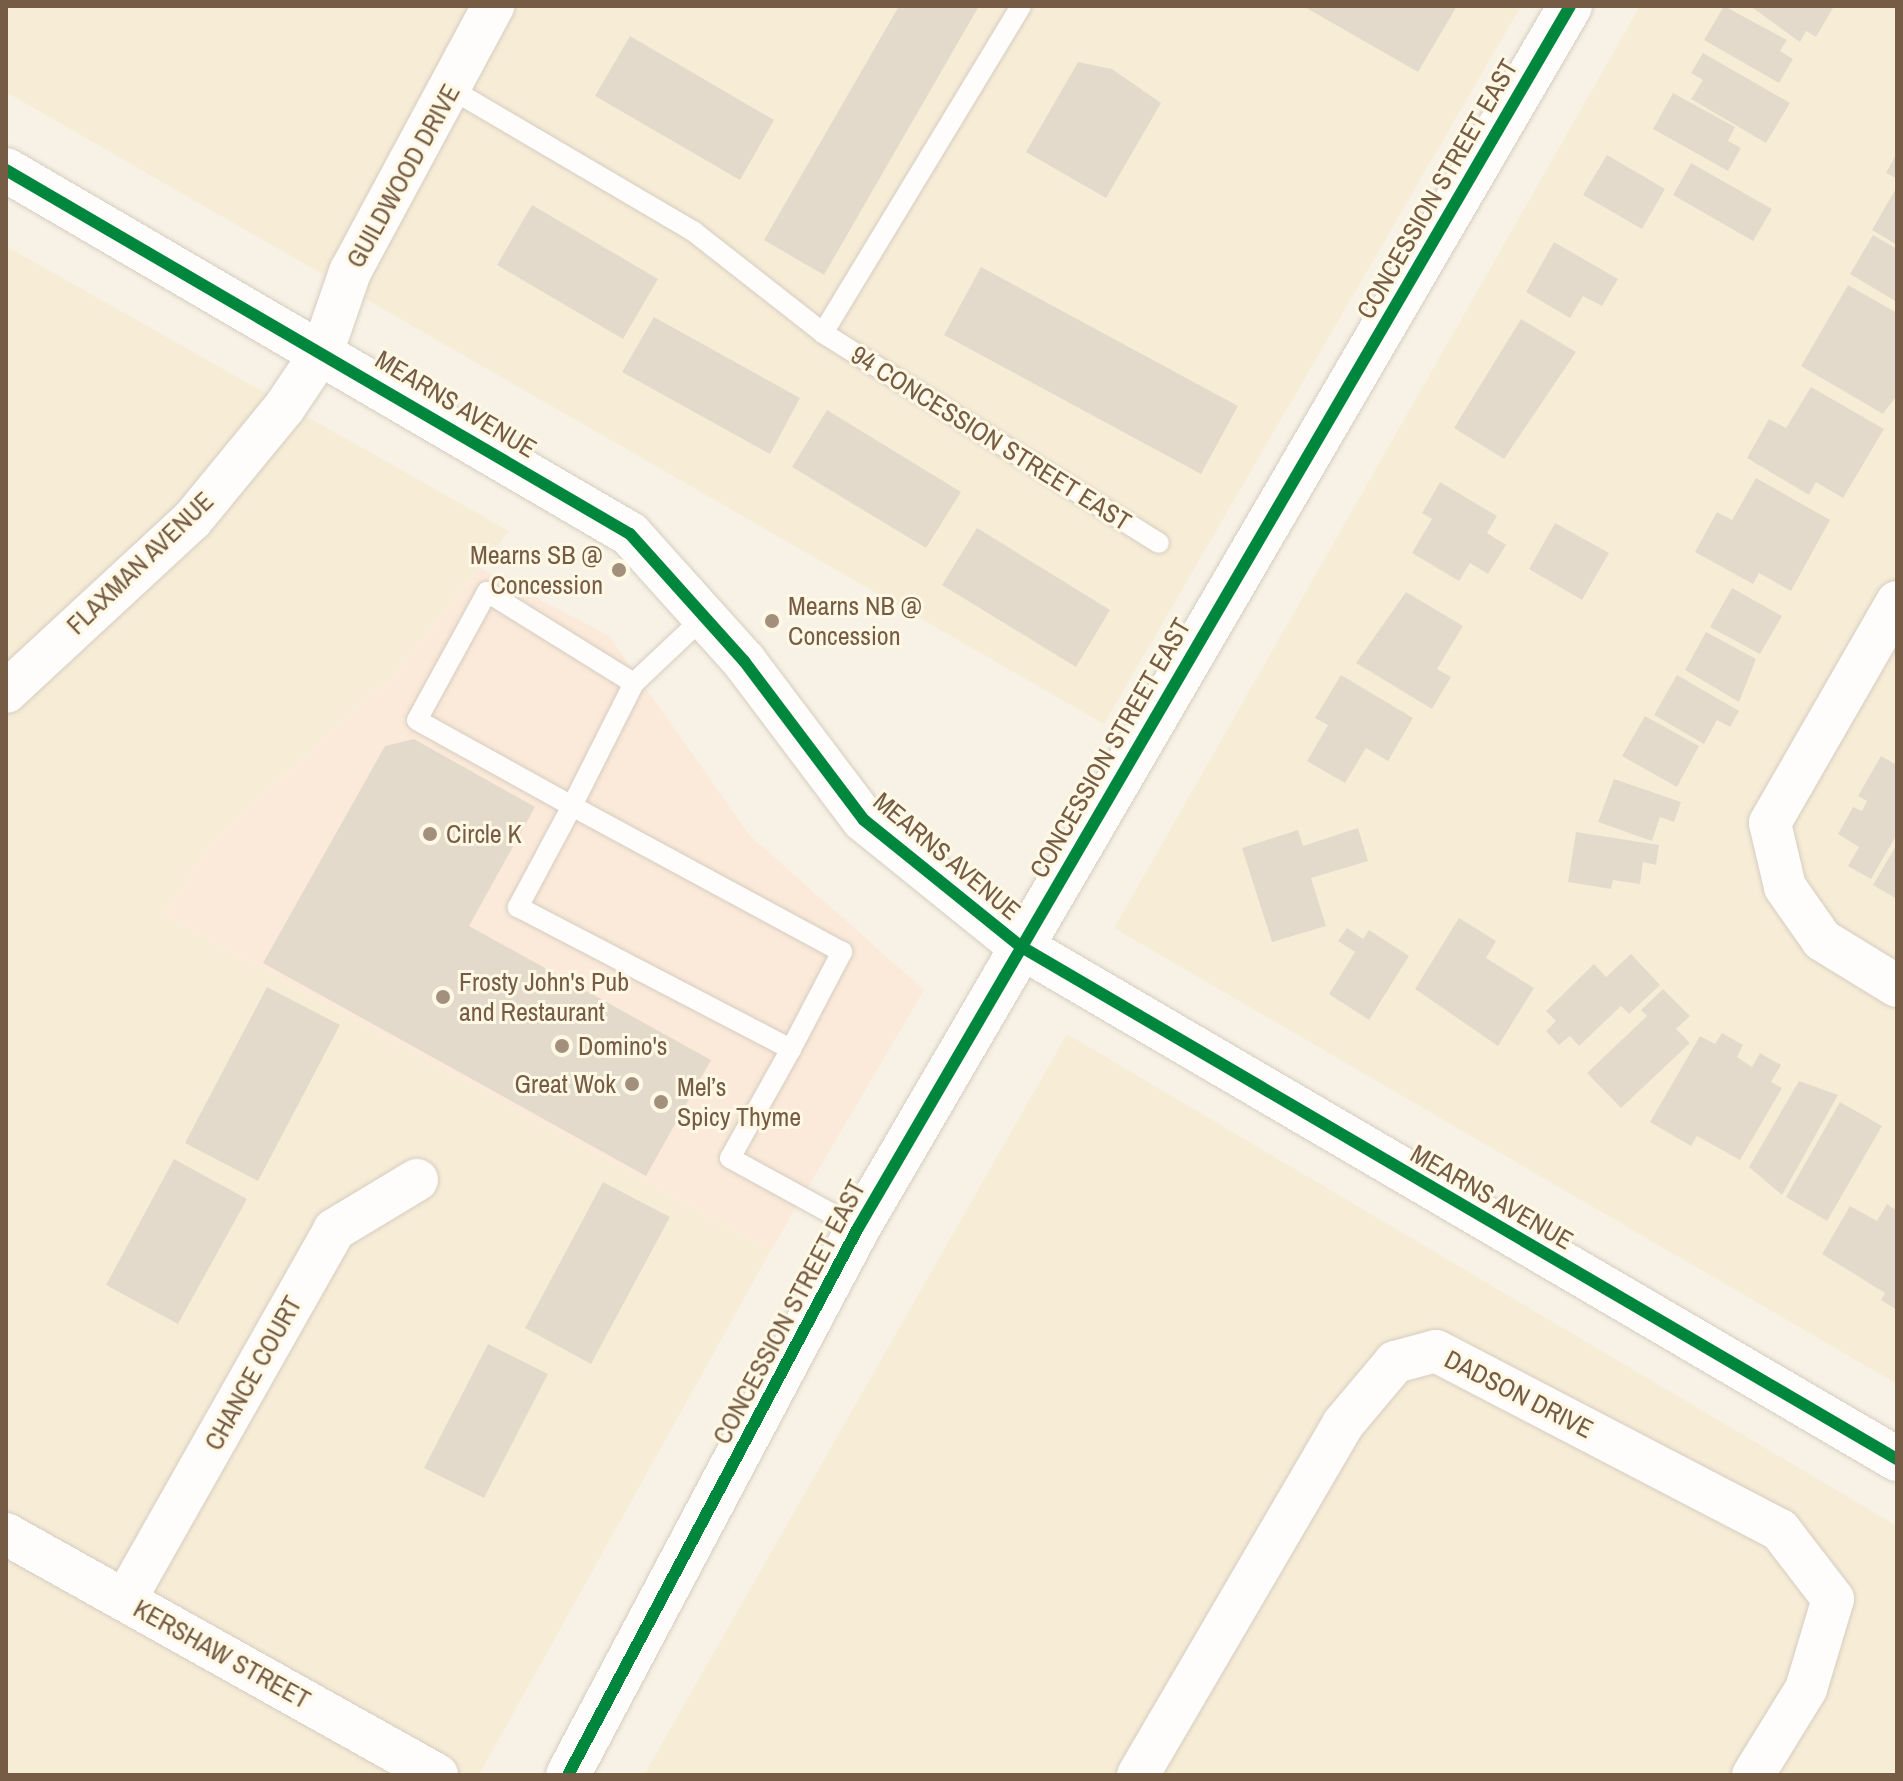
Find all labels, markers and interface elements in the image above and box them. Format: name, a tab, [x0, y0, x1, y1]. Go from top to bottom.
street label: CONCESSION STREET EAST	[1350, 53, 1524, 325]
street label: GUILDWOOD DRIVE	[340, 79, 466, 273]
street label: 94 CONCESSION STREET EAST	[845, 339, 1137, 537]
street label: MEARNS AVENUE	[369, 343, 543, 465]
street label: FLAXMAN AVENUE	[60, 485, 220, 641]
place label: Mearns SB @ Concession	[470, 539, 603, 600]
marker: Mearns SB @ Concession	[610, 561, 628, 579]
place label: Mearns NB @ Concession	[788, 590, 922, 652]
marker: Mearns NB @ Concession	[763, 612, 781, 630]
street label: CONCESSION STREET EAST	[1023, 612, 1197, 884]
street label: MEARNS AVENUE	[867, 785, 1027, 927]
place label: Circle K	[446, 818, 522, 850]
marker: Circle K	[421, 825, 439, 843]
place label: Frosty John's Pub and Restaurant	[459, 966, 629, 1028]
marker: Frosty John's Pub and Restaurant	[434, 988, 452, 1006]
place label: Domino's	[578, 1030, 667, 1062]
marker: Domino's	[553, 1037, 571, 1055]
place label: Great Wok	[514, 1068, 616, 1100]
place label: Mel’s Spicy Thyme	[677, 1071, 801, 1132]
marker: Great Wok	[623, 1075, 641, 1093]
marker: Mel’s Spicy Thyme	[652, 1093, 670, 1111]
street label: MEARNS AVENUE	[1405, 1138, 1579, 1256]
street label: CONCESSION STREET EAST	[706, 1174, 872, 1450]
street label: CHANCE COURT	[198, 1290, 308, 1456]
street label: DADSON DRIVE	[1440, 1343, 1598, 1445]
street label: KERSHAW STREET	[128, 1593, 316, 1715]

